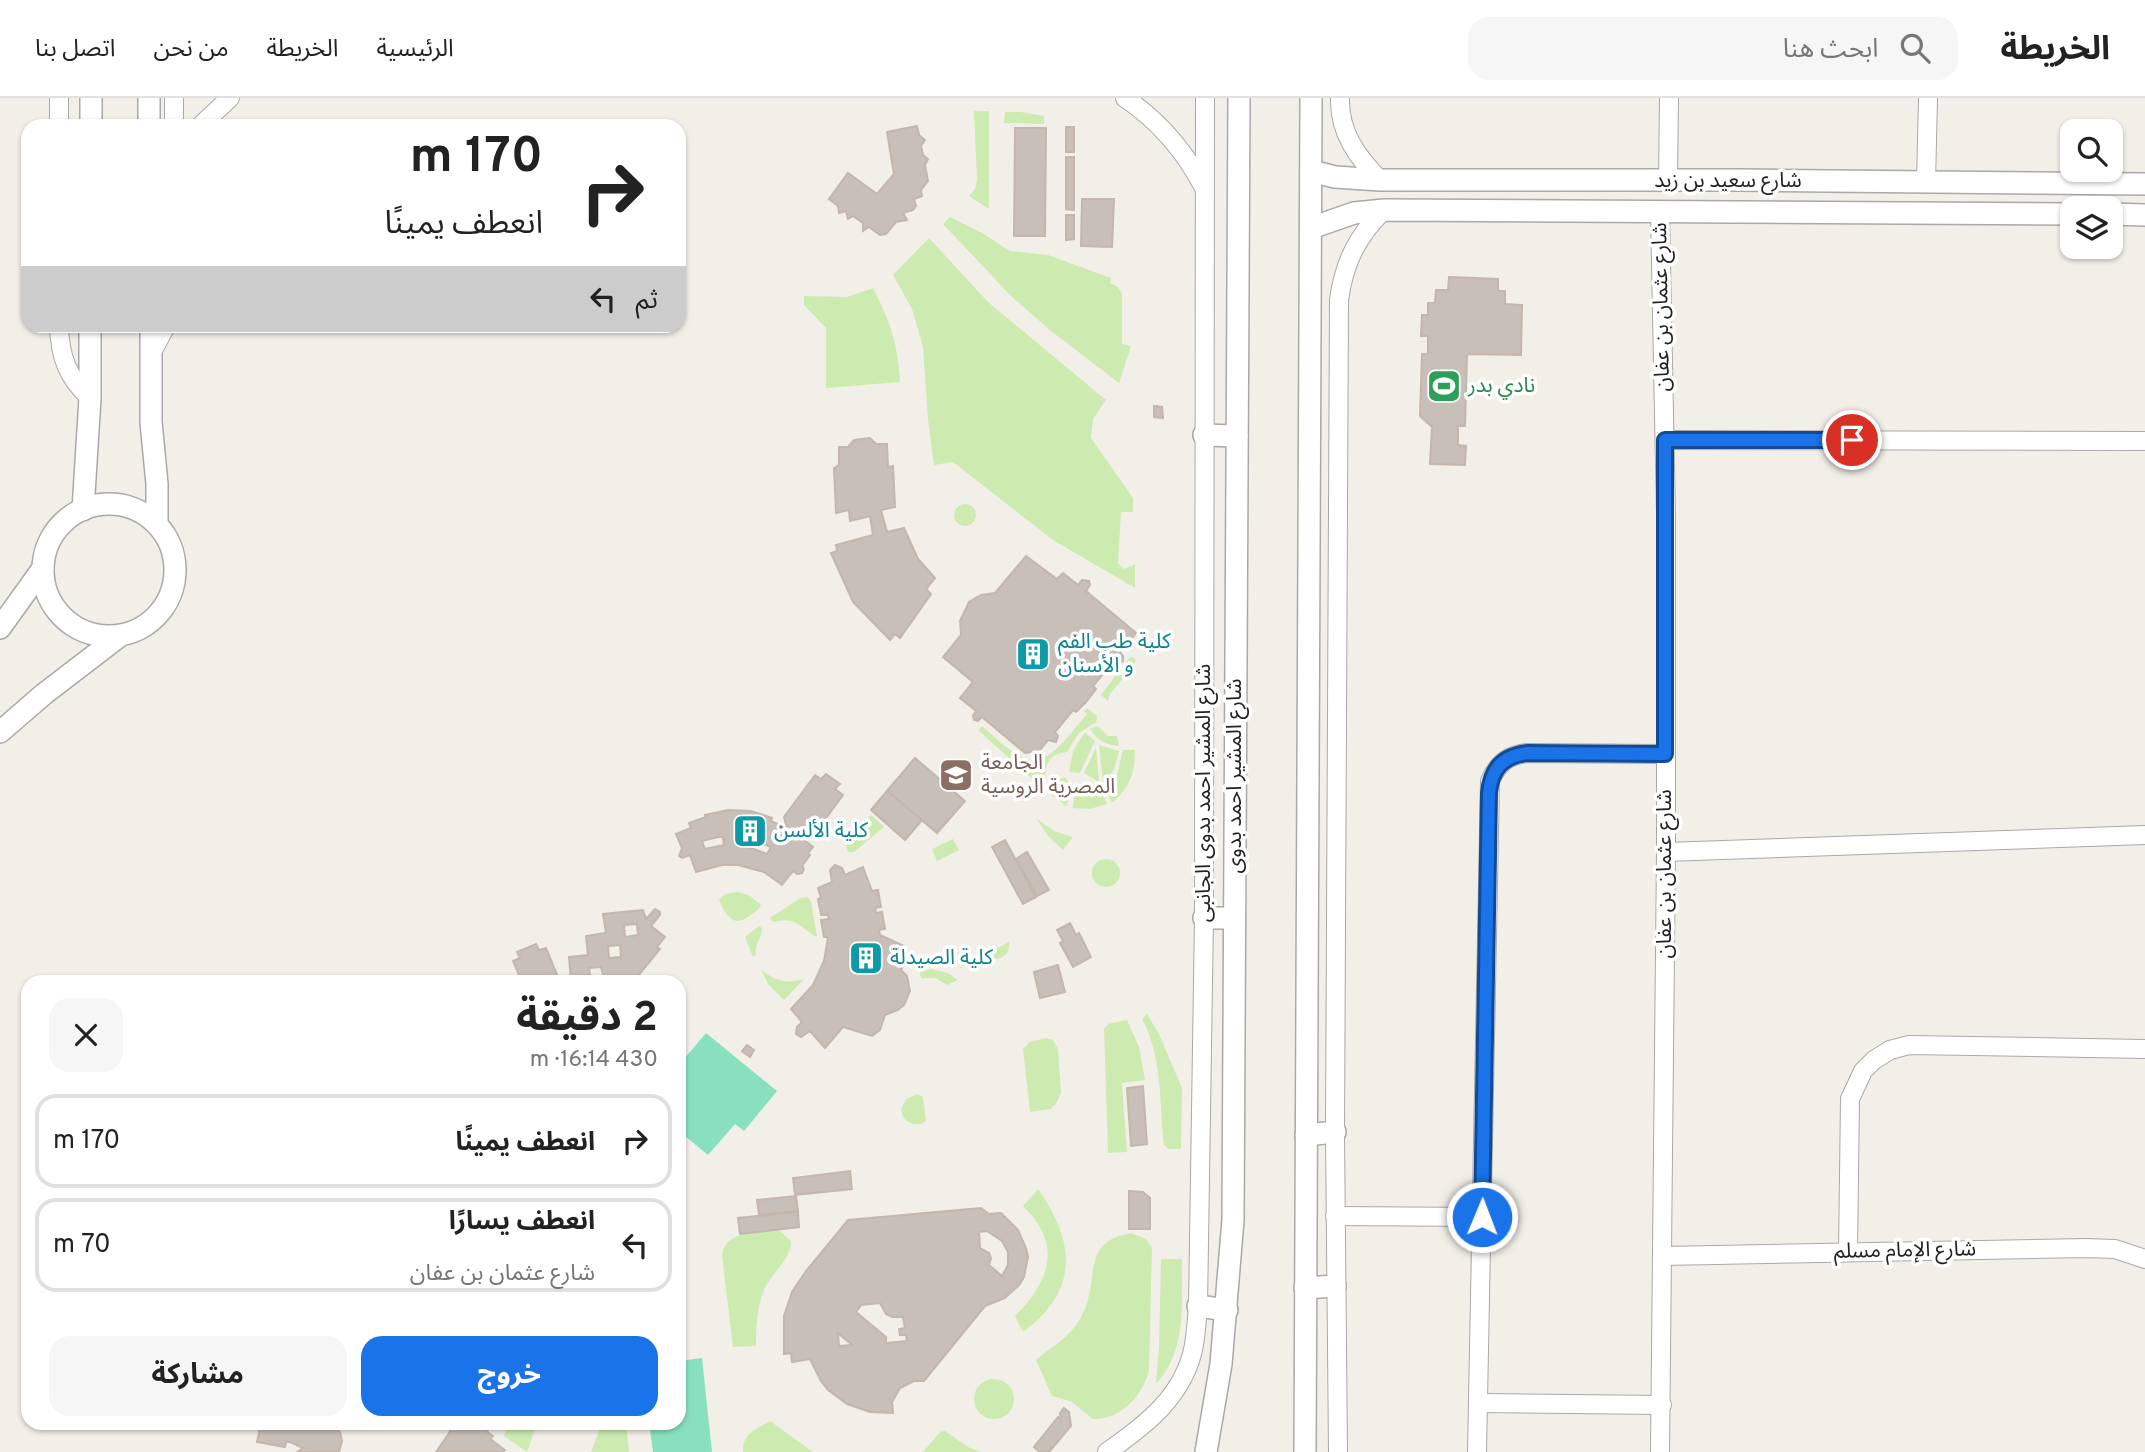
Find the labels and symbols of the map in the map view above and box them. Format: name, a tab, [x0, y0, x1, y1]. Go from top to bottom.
street label: شارع سعيد بن زيد	[1654, 168, 1802, 195]
street label: شارع عثمان بن عفان	[1647, 222, 1677, 392]
sports icon: نادي بدر	[1425, 367, 1463, 405]
place label: نادي بدر	[1467, 373, 1535, 400]
pin	[1822, 410, 1882, 470]
place label: كلية طب الفم و الأسنان	[1058, 629, 1171, 680]
building icon: كلية طب الفم و الأسنان	[1014, 635, 1052, 673]
street label: شارع المشير احمد بدوى الجانبى	[1191, 664, 1218, 922]
street label: شارع المشير احمد بدوى	[1222, 678, 1249, 874]
place label: الجامعة المصرية الروسية	[981, 750, 1115, 801]
school or university icon: الجامعة المصرية الروسية	[937, 756, 975, 794]
street label: شارع عثمان بن عفان	[1652, 789, 1679, 959]
building icon: كلية الألسن	[731, 812, 769, 850]
place label: كلية الألسن	[774, 818, 868, 845]
building icon: كلية الصيدلة	[847, 939, 885, 977]
place label: كلية الصيدلة	[890, 945, 993, 972]
position arrow	[1445, 1180, 1519, 1254]
street label: شارع الإمام مسلم	[1834, 1236, 1976, 1267]

